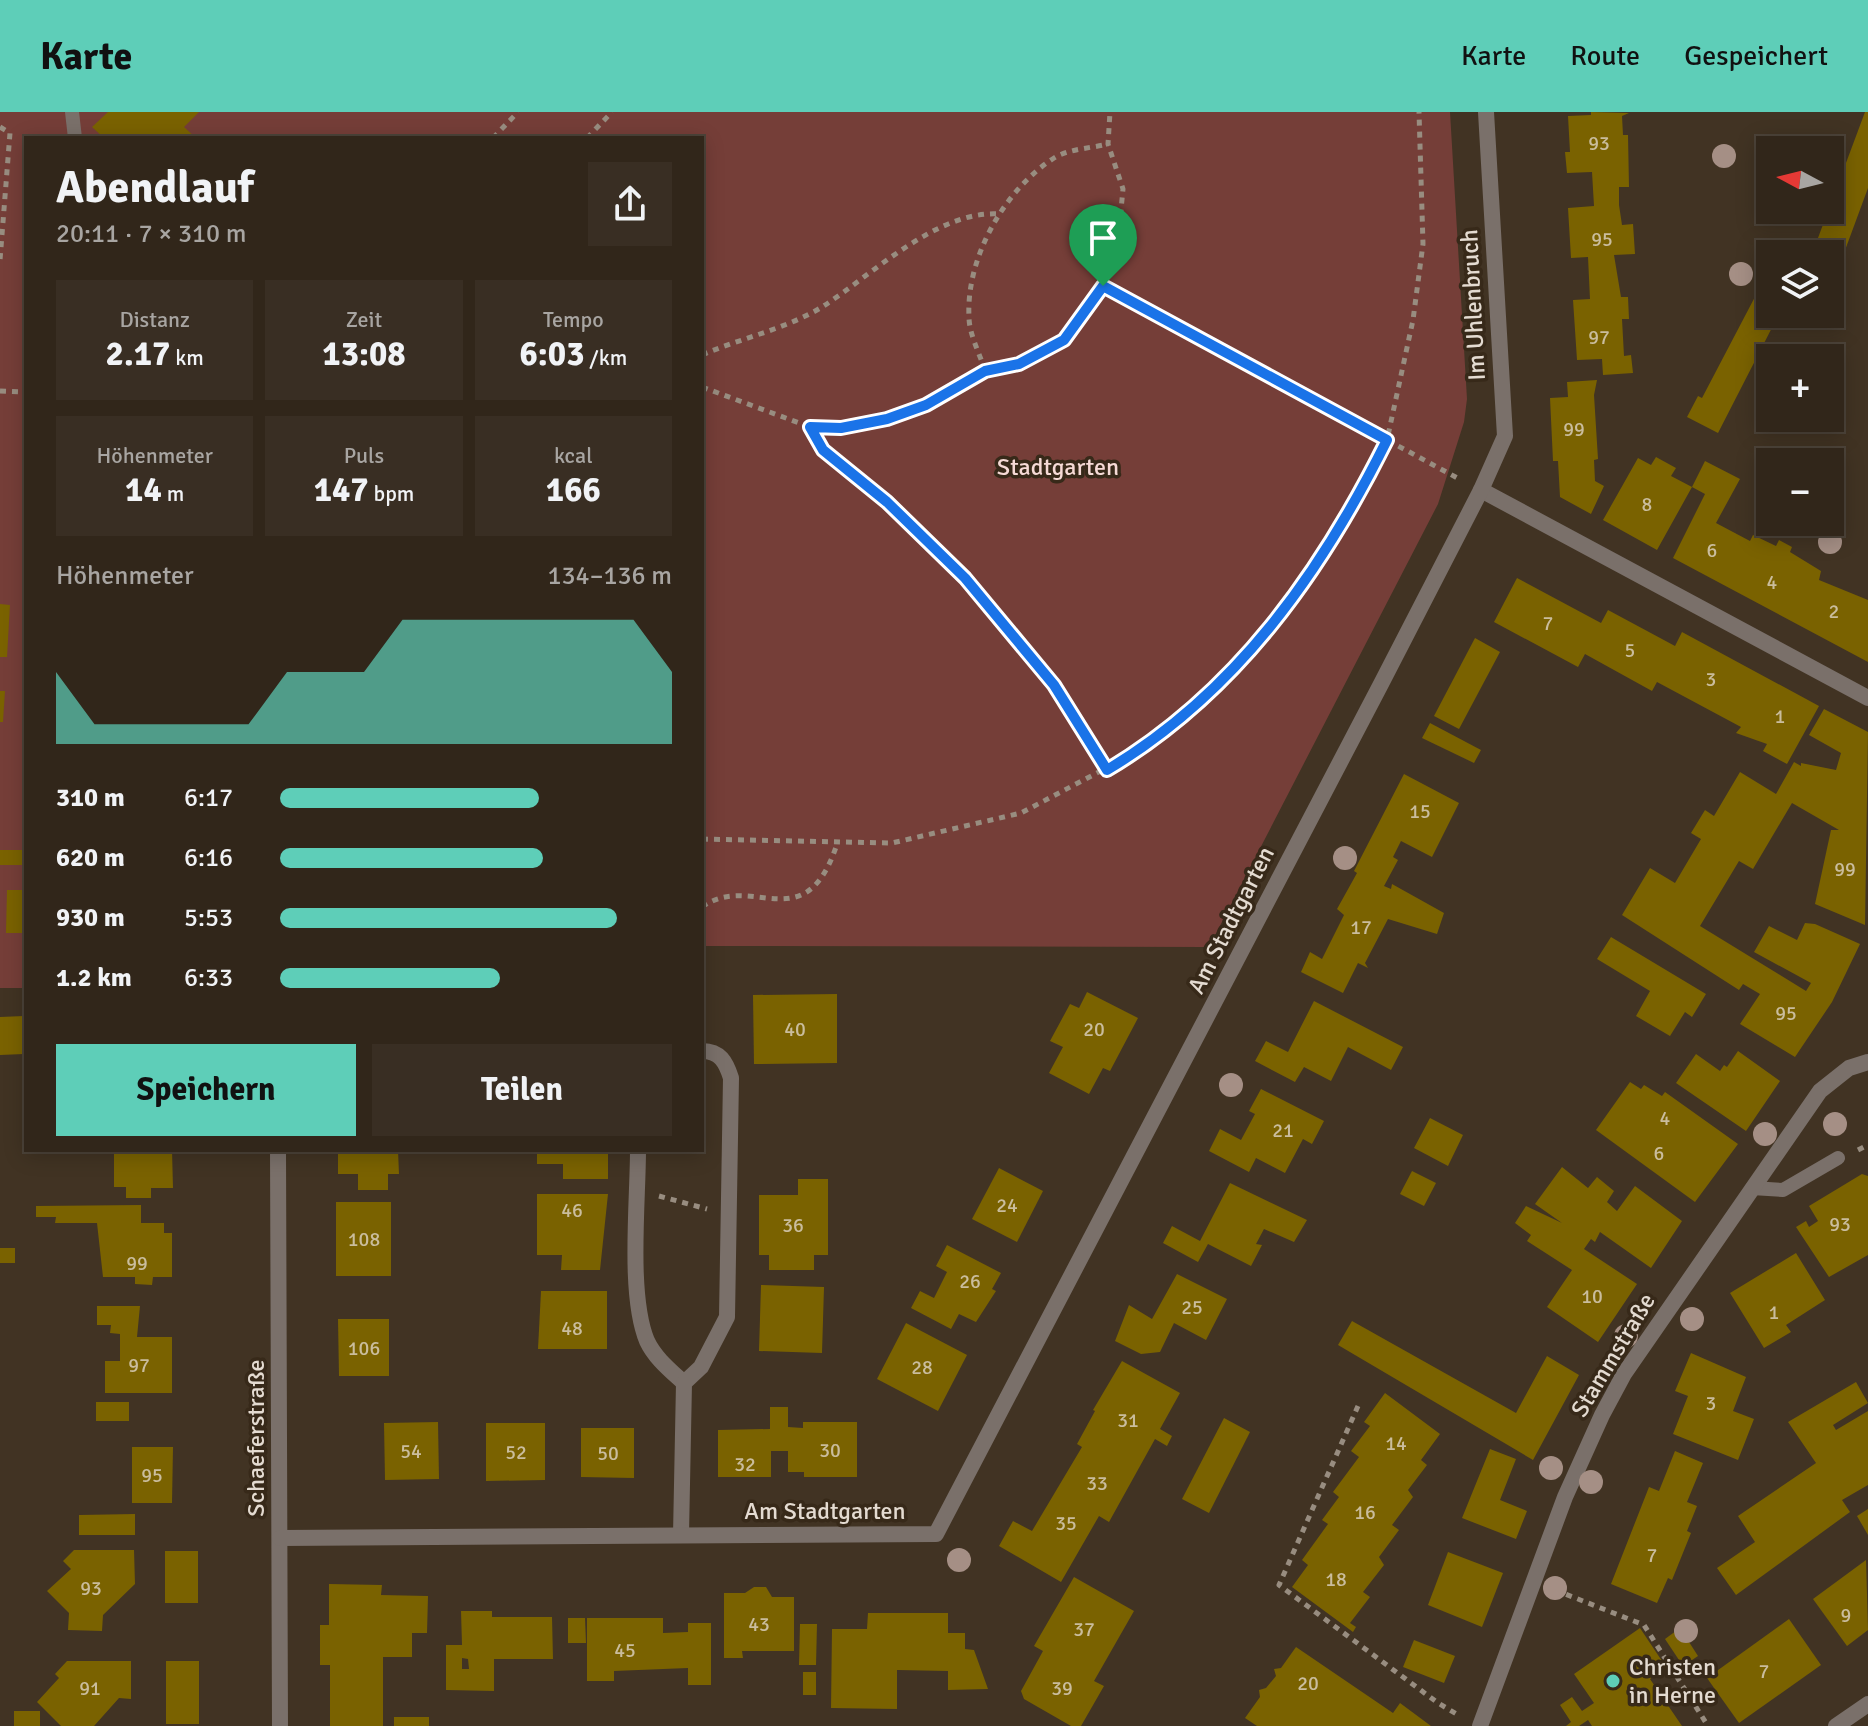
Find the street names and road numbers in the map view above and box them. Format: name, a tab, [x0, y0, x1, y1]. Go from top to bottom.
street label: Im Uhlenbruch	[1454, 229, 1492, 381]
street label: Am Stadtgarten	[1181, 841, 1281, 999]
street label: Stammstraße	[1564, 1288, 1662, 1422]
street label: Schaeferstraße	[241, 1359, 271, 1517]
street label: Am Stadtgarten	[744, 1496, 906, 1526]

